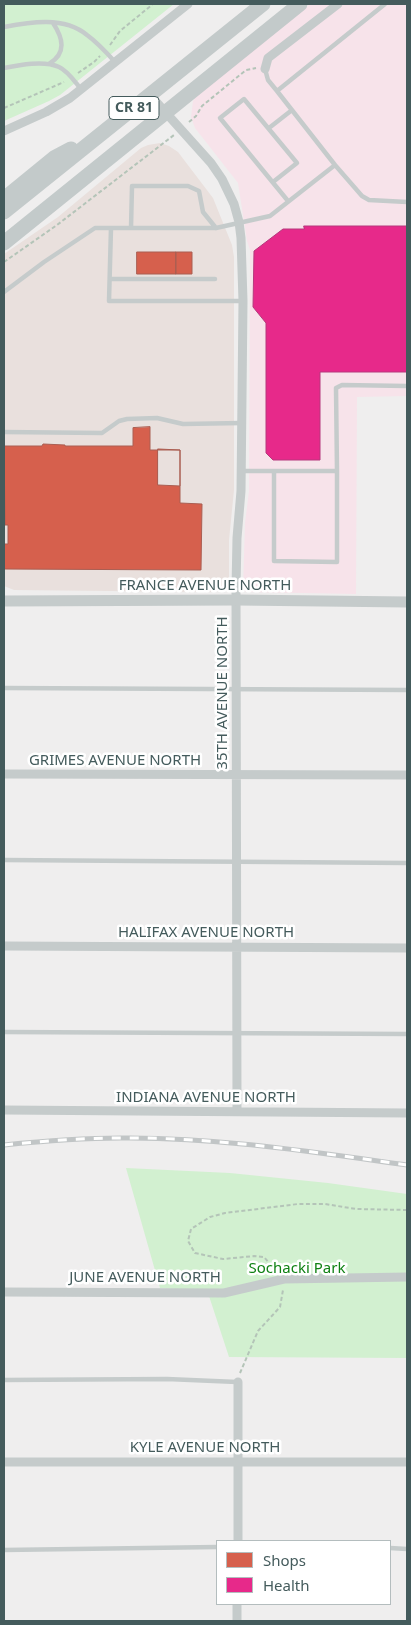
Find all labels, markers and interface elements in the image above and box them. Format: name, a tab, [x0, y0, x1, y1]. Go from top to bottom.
road number: CR 81	[109, 96, 159, 120]
street label: FRANCE AVENUE NORTH	[119, 577, 291, 595]
street label: 35TH AVENUE NORTH	[214, 616, 232, 770]
street label: GRIMES AVENUE NORTH	[29, 752, 201, 770]
street label: HALIFAX AVENUE NORTH	[118, 924, 294, 942]
street label: INDIANA AVENUE NORTH	[116, 1089, 296, 1107]
park label: Sochacki Park	[249, 1260, 345, 1278]
street label: JUNE AVENUE NORTH	[69, 1269, 221, 1287]
street label: KYLE AVENUE NORTH	[130, 1439, 280, 1457]
legend	[216, 1540, 391, 1605]
text: Shops	[263, 1550, 306, 1570]
text: Health	[263, 1575, 310, 1595]

